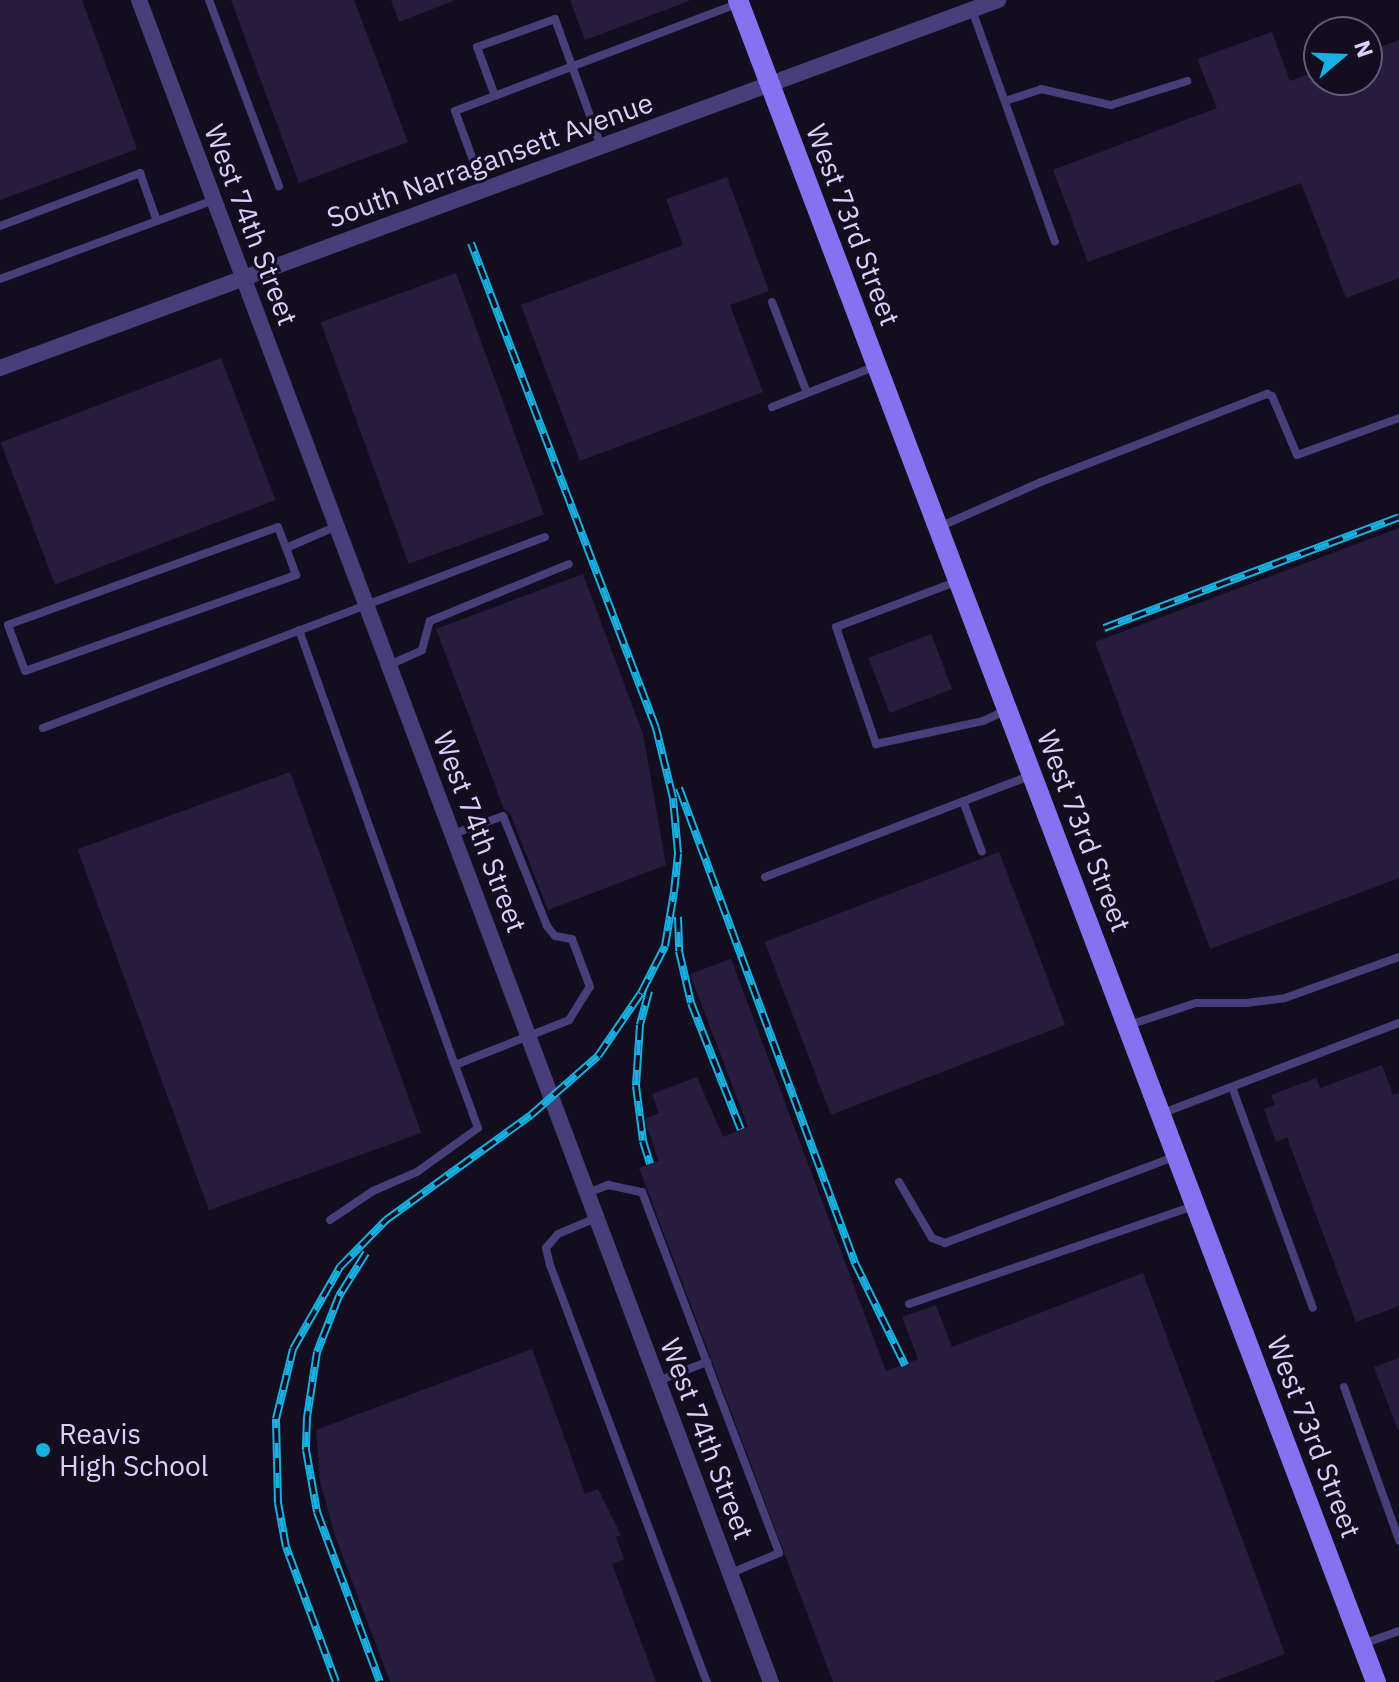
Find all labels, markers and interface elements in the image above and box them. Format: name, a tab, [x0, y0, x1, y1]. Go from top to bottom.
north arrow	[1303, 16, 1383, 96]
text: N	[1348, 36, 1381, 61]
street label: South Narragansett Avenue	[322, 85, 658, 235]
street label: West 73rd Street	[799, 119, 907, 331]
street label: West 74th Street	[197, 120, 305, 330]
street label: West 73rd Street	[1030, 725, 1138, 937]
street label: West 74th Street	[426, 727, 534, 937]
street label: West 73rd Street	[1260, 1331, 1368, 1543]
street label: West 74th Street	[653, 1334, 761, 1544]
place label: Reavis High School	[59, 1417, 208, 1483]
marker: Reavis High School	[34, 1441, 52, 1459]

